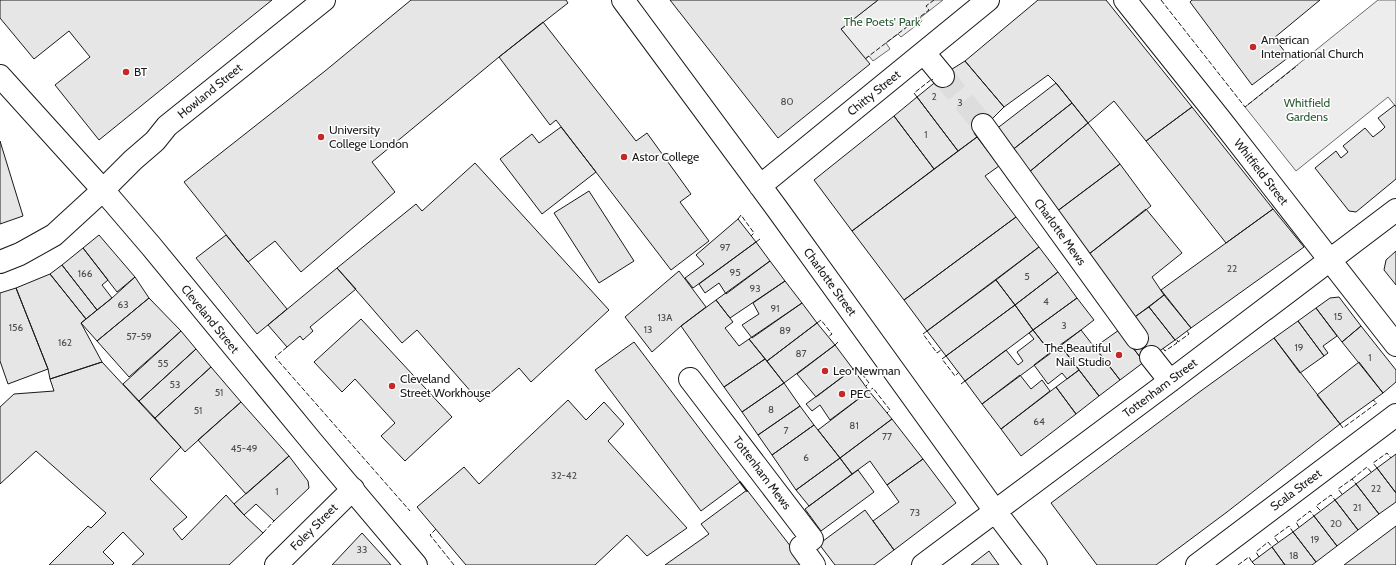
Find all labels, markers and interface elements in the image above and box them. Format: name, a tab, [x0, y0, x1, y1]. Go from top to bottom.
park label: The Poets' Park	[844, 14, 921, 29]
place label: American International Church	[1261, 32, 1364, 61]
marker: American International Church	[1248, 42, 1258, 52]
street label: Howland Street	[174, 60, 245, 121]
place label: BT	[134, 64, 148, 79]
marker: BT	[121, 67, 131, 77]
street label: Chitty Street	[844, 67, 903, 119]
house number: 2	[931, 90, 937, 103]
house number: 80	[780, 95, 794, 108]
park label: Whitfield Gardens	[1284, 95, 1330, 124]
house number: 3	[957, 96, 963, 109]
place label: University College London	[329, 122, 409, 151]
house number: 1	[924, 128, 928, 141]
marker: University College London	[316, 132, 326, 142]
street label: Whitfield Street	[1231, 136, 1292, 208]
place label: Astor College	[632, 149, 699, 164]
marker: Astor College	[619, 152, 629, 162]
street label: Charlotte Mews	[1031, 195, 1090, 268]
house number: 97	[720, 241, 730, 254]
street label: Charlotte Street	[801, 245, 860, 319]
house number: 22	[1227, 262, 1237, 275]
house number: 95	[729, 266, 741, 279]
house number: 166	[78, 267, 93, 280]
house number: 5	[1024, 270, 1030, 283]
street label: Cleveland Street	[178, 281, 243, 356]
house number: 93	[749, 282, 761, 295]
house number: 4	[1043, 295, 1049, 308]
house number: 63	[117, 298, 129, 311]
house number: 91	[771, 302, 779, 315]
house number: 15	[1334, 310, 1342, 323]
house number: 13A	[658, 311, 673, 324]
house number: 3	[1061, 319, 1067, 332]
house number: 156	[9, 321, 23, 334]
house number: 13	[644, 323, 652, 336]
house number: 89	[779, 324, 791, 337]
house number: 57-59	[126, 330, 152, 343]
house number: 162	[58, 336, 72, 349]
place label: The Beautiful Nail Studio	[1044, 340, 1111, 369]
house number: 19	[1295, 341, 1304, 354]
house number: 87	[795, 347, 807, 360]
marker: The Beautiful Nail Studio	[1114, 350, 1124, 360]
house number: 1	[1368, 351, 1372, 364]
street label: Tottenham Street	[1120, 355, 1200, 420]
house number: 55	[158, 357, 168, 370]
place label: Leo Newman	[833, 363, 901, 378]
marker: Leo Newman	[820, 366, 830, 376]
place label: Cleveland Street Workhouse	[400, 371, 491, 400]
house number: 53	[170, 378, 180, 391]
marker: Cleveland Street Workhouse	[387, 381, 397, 391]
house number: 51	[215, 386, 223, 399]
place label: PEC	[850, 386, 871, 401]
marker: PEC	[837, 389, 847, 399]
house number: 8	[768, 403, 774, 416]
house number: 51	[194, 404, 202, 417]
house number: 64	[1033, 415, 1045, 428]
house number: 81	[849, 419, 859, 432]
house number: 7	[783, 424, 789, 437]
house number: 77	[882, 430, 892, 443]
street label: Tottenham Mews	[730, 433, 795, 512]
house number: 45-49	[231, 442, 258, 455]
house number: 6	[803, 451, 809, 464]
street label: Scala Street	[1267, 465, 1324, 514]
house number: 32-42	[551, 469, 577, 482]
house number: 22	[1371, 482, 1381, 495]
house number: 1	[275, 485, 279, 498]
street label: Foley Street	[287, 500, 340, 553]
house number: 21	[1353, 501, 1361, 514]
house number: 73	[910, 506, 920, 519]
house number: 20	[1330, 517, 1342, 530]
house number: 19	[1311, 533, 1320, 546]
house number: 33	[357, 543, 367, 556]
house number: 18	[1289, 549, 1299, 562]

